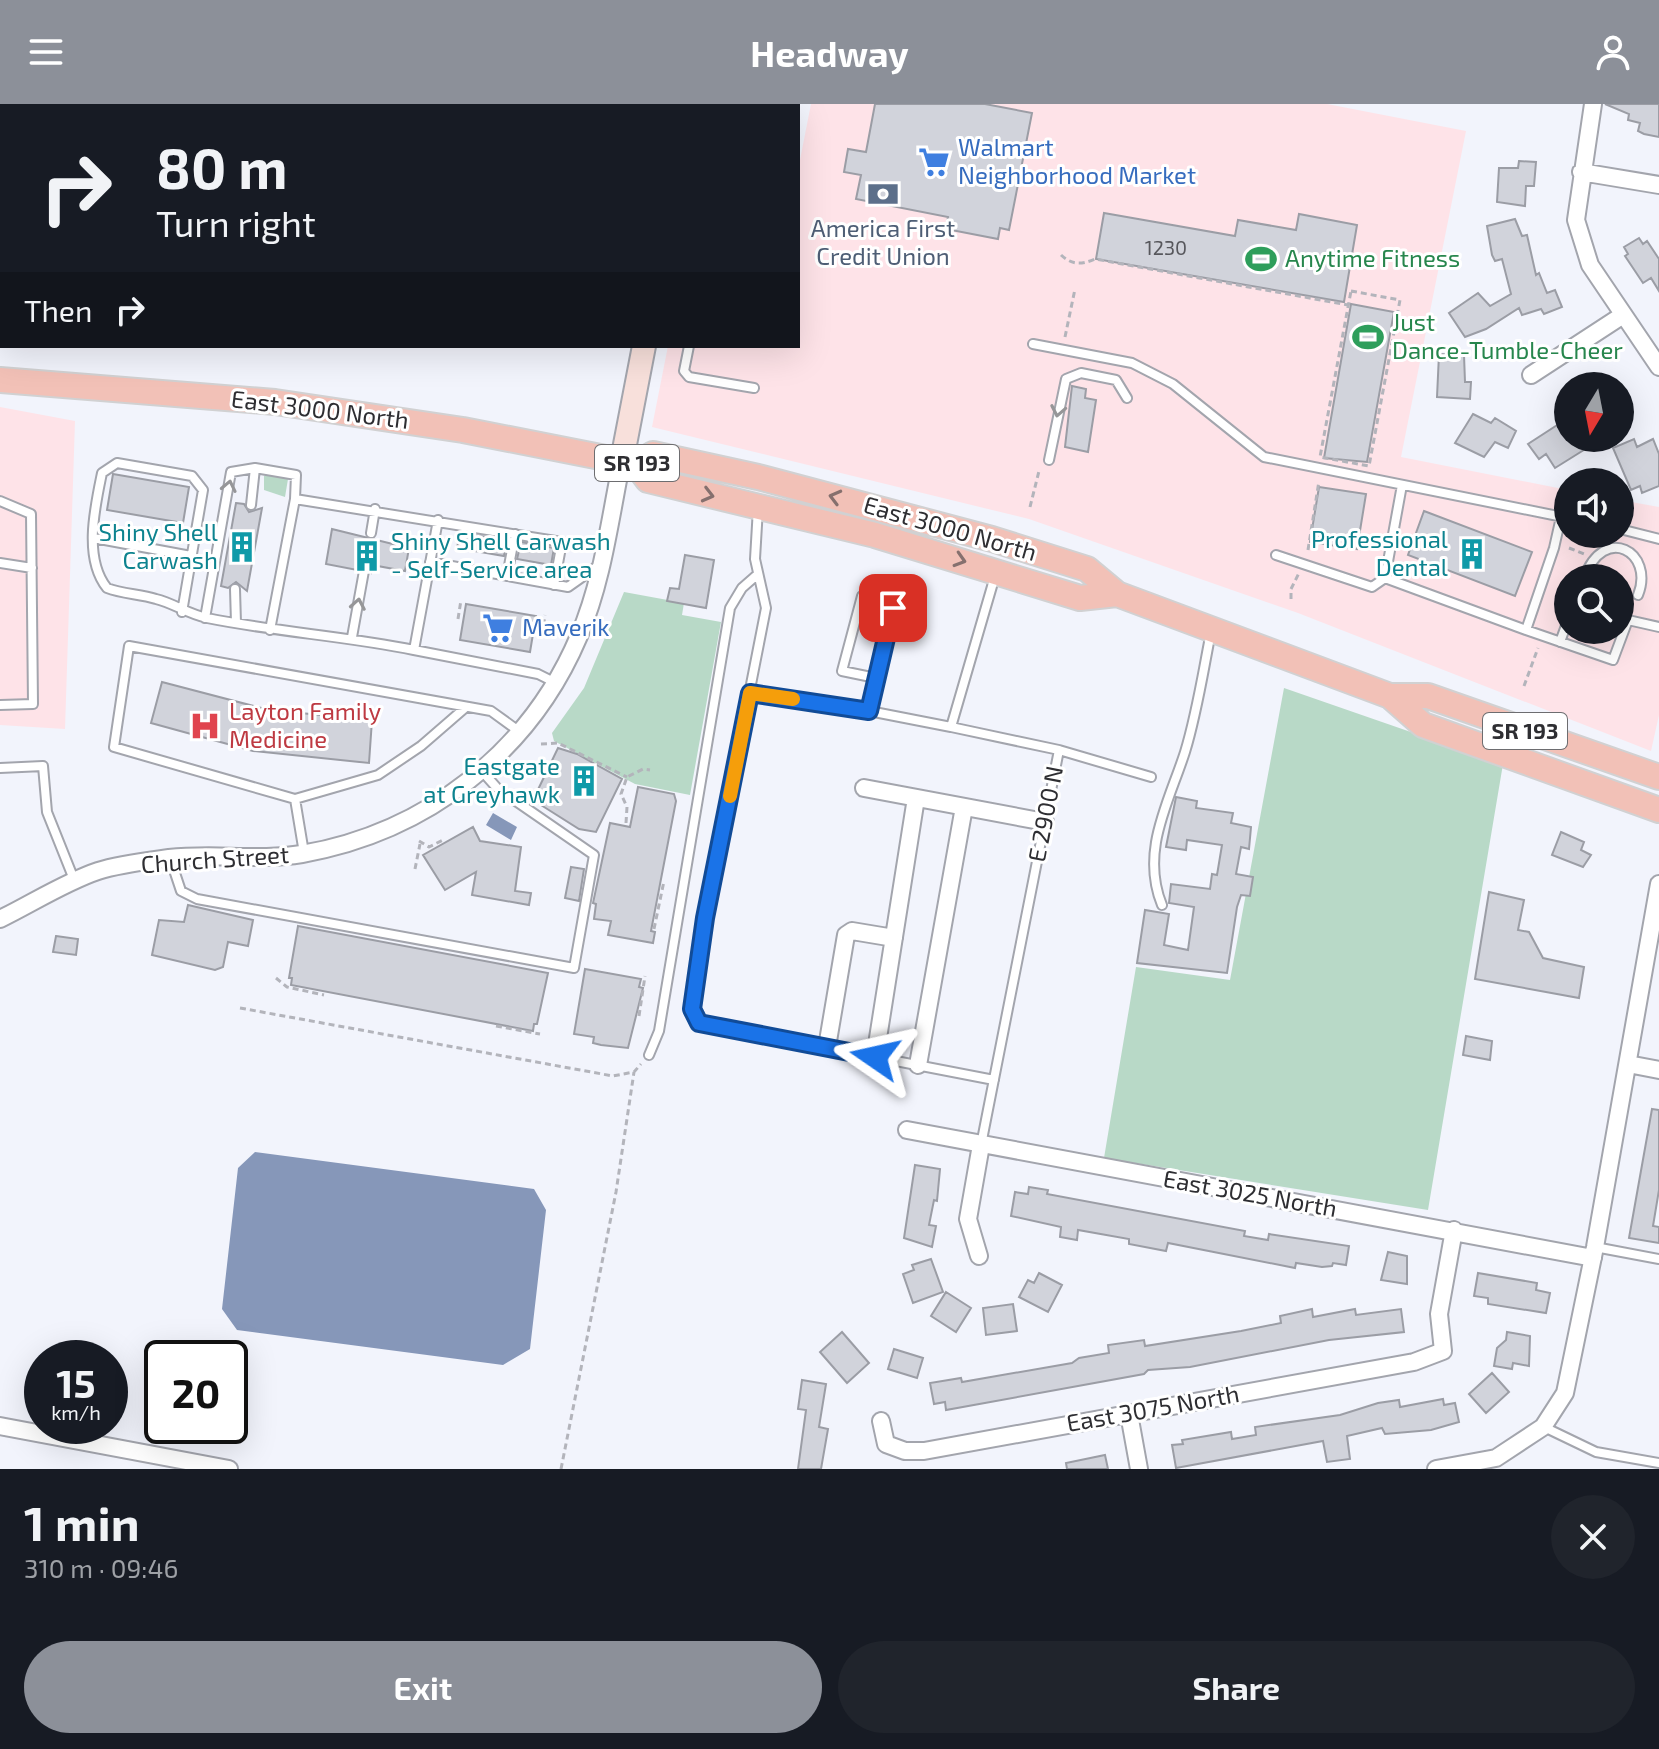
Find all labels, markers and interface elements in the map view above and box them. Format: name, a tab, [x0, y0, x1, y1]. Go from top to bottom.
icon: menu	[24, 30, 68, 74]
icon: person	[1591, 30, 1635, 74]
text: Headway	[750, 31, 909, 74]
place label: Walmart Neighborhood Market	[958, 132, 1196, 189]
text: 80 m	[156, 133, 288, 200]
icon: right	[24, 136, 128, 240]
supermarket icon: Walmart Neighborhood Market	[917, 145, 951, 179]
bank icon: America First Credit Union	[866, 177, 900, 211]
text: Turn right	[156, 201, 316, 244]
place label: America First Credit Union	[811, 213, 955, 270]
house number: 1230	[1145, 235, 1187, 259]
sports icon: Anytime Fitness	[1244, 242, 1278, 276]
place label: Anytime Fitness	[1285, 243, 1460, 272]
icon: right	[108, 288, 152, 332]
text: Then	[24, 292, 92, 328]
place label: Just Dance-Tumble-Cheer	[1392, 307, 1623, 364]
sports icon: Just Dance-Tumble-Cheer	[1351, 320, 1385, 354]
north arrow	[1554, 372, 1634, 452]
map controls	[1554, 372, 1634, 644]
street label: East 3000 North	[230, 383, 411, 434]
one-way arrow	[1051, 405, 1068, 418]
road number: SR 193	[595, 445, 679, 481]
button: sound	[1554, 468, 1634, 548]
one-way arrow	[219, 479, 236, 493]
one-way arrow	[701, 485, 714, 502]
street label: East 3000 North	[861, 489, 1040, 566]
one-way arrow	[828, 490, 842, 507]
place label: Shiny Shell Carwash	[99, 517, 218, 574]
place label: Professional Dental	[1311, 524, 1448, 581]
place label: Shiny Shell Carwash - Self-Service area	[391, 526, 611, 583]
building icon: Shiny Shell Carwash	[225, 530, 259, 564]
building icon: Professional Dental	[1455, 537, 1489, 571]
building icon: Shiny Shell Carwash - Self-Service area	[350, 539, 384, 573]
one-way arrow	[952, 551, 966, 567]
button: search	[1554, 564, 1634, 644]
pin	[859, 574, 927, 642]
icon: arrive	[871, 586, 915, 630]
one-way arrow	[348, 597, 365, 611]
supermarket icon: Maverik	[481, 611, 515, 645]
place label: Maverik	[522, 612, 609, 641]
place label: Layton Family Medicine	[229, 696, 381, 753]
hospital icon: Layton Family Medicine	[188, 709, 222, 743]
road number: SR 193	[1483, 713, 1567, 749]
place label: Eastgate at Greyhawk	[423, 751, 560, 808]
street label: E 2900 N	[1021, 763, 1068, 864]
building icon: Eastgate at Greyhawk	[567, 764, 601, 798]
street label: Church Street	[140, 839, 290, 878]
position arrow	[833, 1015, 917, 1099]
street label: East 3025 North	[1161, 1163, 1339, 1222]
speed limit sign: 20	[144, 1340, 248, 1444]
text: 15	[56, 1358, 96, 1406]
street label: East 3075 North	[1064, 1378, 1241, 1437]
text: km/h	[51, 1400, 101, 1424]
text: 1 min	[24, 1493, 140, 1551]
button: close	[1551, 1495, 1635, 1579]
text: 310 m · 09:46	[24, 1552, 178, 1583]
button: Exit	[24, 1641, 822, 1733]
button: Share	[838, 1641, 1635, 1733]

